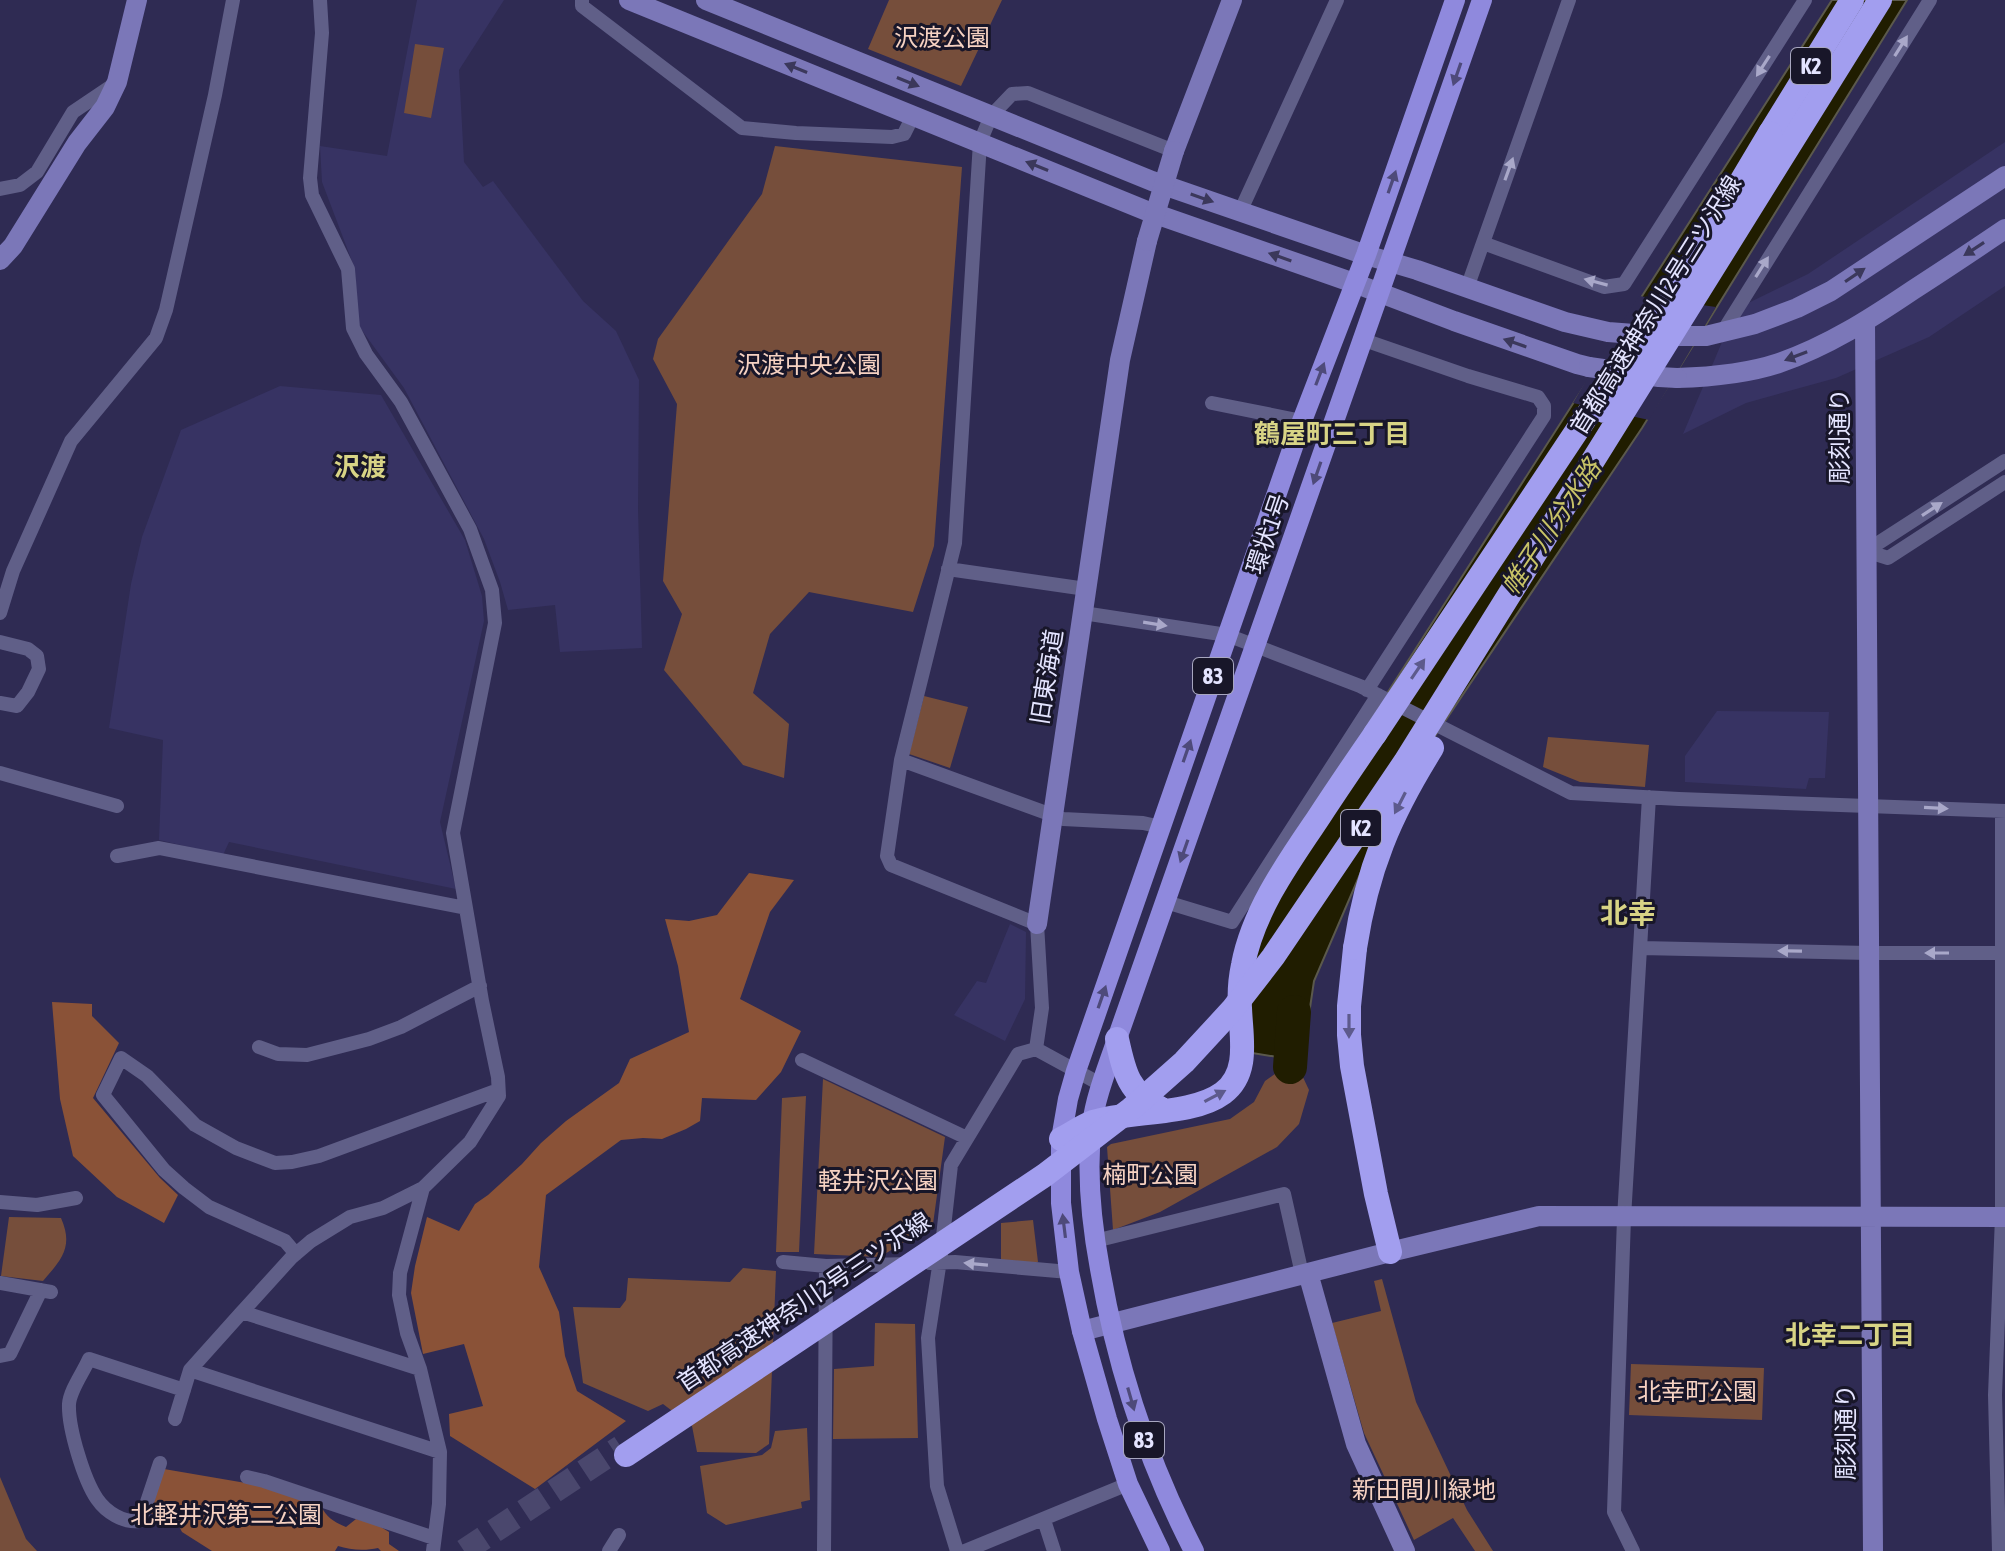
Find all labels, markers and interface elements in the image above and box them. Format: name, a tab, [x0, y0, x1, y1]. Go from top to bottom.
park label: 沢渡公園	[894, 24, 990, 51]
one-way arrow	[1893, 36, 1908, 57]
road number: K2	[1791, 48, 1831, 84]
one-way arrow	[1756, 55, 1771, 76]
one-way arrow	[784, 61, 808, 74]
one-way arrow	[1450, 62, 1462, 86]
one-way arrow	[896, 76, 920, 89]
one-way arrow	[1503, 157, 1516, 181]
one-way arrow	[1025, 159, 1049, 172]
one-way arrow	[1386, 170, 1398, 194]
street label: 首都高速神奈川2号三ツ沢線	[1565, 171, 1746, 439]
one-way arrow	[1190, 193, 1214, 205]
one-way arrow	[1964, 242, 1985, 257]
one-way arrow	[1268, 251, 1292, 263]
one-way arrow	[1755, 256, 1769, 278]
one-way arrow	[1844, 268, 1866, 283]
one-way arrow	[1583, 276, 1608, 288]
one-way arrow	[1503, 336, 1527, 349]
one-way arrow	[1784, 350, 1808, 363]
park label: 沢渡中央公園	[737, 351, 881, 378]
one-way arrow	[1314, 362, 1327, 386]
street label: 彫刻通り	[1826, 388, 1853, 484]
district label: 鶴屋町三丁目	[1254, 419, 1410, 449]
district label: 沢渡	[334, 452, 386, 482]
water label: 帷子川分水路	[1495, 452, 1608, 600]
one-way arrow	[1310, 462, 1323, 486]
street label: 環状1号	[1241, 490, 1294, 578]
one-way arrow	[1921, 502, 1943, 516]
one-way arrow	[1142, 618, 1167, 631]
street label: 旧東海道	[1026, 627, 1067, 726]
road number: 83	[1193, 658, 1233, 694]
one-way arrow	[1410, 658, 1425, 680]
one-way arrow	[1182, 739, 1194, 763]
one-way arrow	[1394, 792, 1407, 815]
one-way arrow	[1924, 801, 1949, 814]
road number: K2	[1341, 810, 1381, 846]
one-way arrow	[1178, 839, 1190, 863]
district label: 北幸	[1600, 897, 1656, 929]
one-way arrow	[1777, 945, 1802, 957]
one-way arrow	[1924, 947, 1949, 959]
one-way arrow	[1097, 985, 1109, 1009]
one-way arrow	[1343, 1014, 1355, 1039]
one-way arrow	[1204, 1090, 1226, 1104]
park label: 楠町公園	[1102, 1161, 1198, 1188]
park label: 軽井沢公園	[818, 1167, 938, 1194]
street label: 首都高速神奈川2号三ツ沢線	[672, 1207, 935, 1396]
one-way arrow	[1057, 1213, 1070, 1238]
one-way arrow	[963, 1258, 988, 1271]
district label: 北幸二丁目	[1785, 1320, 1915, 1350]
park label: 北幸町公園	[1637, 1378, 1757, 1405]
street label: 彫刻通り	[1832, 1384, 1859, 1480]
one-way arrow	[1125, 1387, 1138, 1411]
road number: 83	[1124, 1422, 1164, 1458]
park label: 新田間川緑地	[1352, 1476, 1496, 1503]
park label: 北軽井沢第二公園	[130, 1501, 322, 1528]

